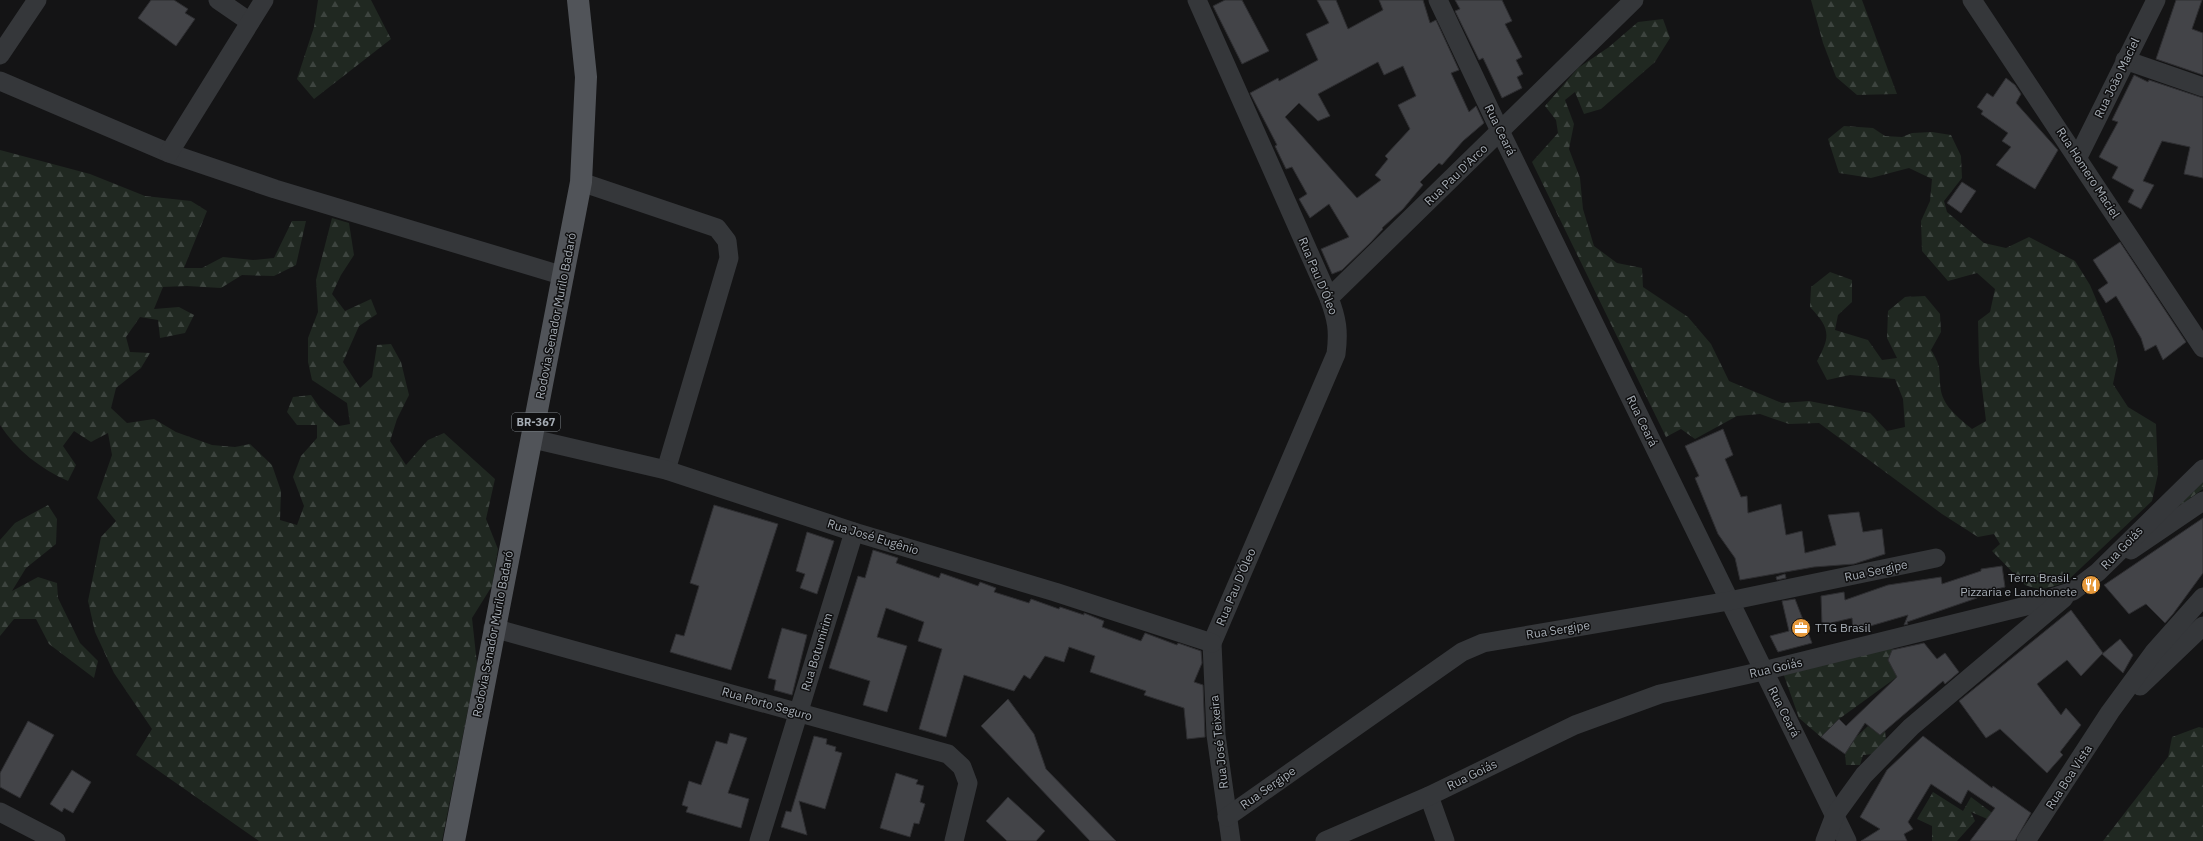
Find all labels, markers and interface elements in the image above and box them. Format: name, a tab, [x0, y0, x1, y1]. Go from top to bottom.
street label: Rua João Maciel	[2091, 35, 2142, 120]
street label: Rua Ceará	[1482, 102, 1519, 158]
street label: Rua Homero Maciel	[2054, 125, 2123, 221]
street label: Rua Pau D'Arco	[1421, 141, 1491, 208]
street label: Rodovia Senador Murilo Badaró	[532, 231, 579, 400]
street label: Rua Pau D'Óleo	[1295, 235, 1342, 317]
street label: Rua Ceará	[1624, 393, 1661, 449]
road number: BR-367	[512, 413, 560, 431]
street label: Rua José Eugênio	[826, 515, 921, 558]
street label: Rua Goiás	[2097, 523, 2146, 572]
street label: Rua Pau D'Óleo	[1212, 546, 1259, 628]
street label: Rodovia Senador Murilo Badaró	[469, 549, 516, 718]
street label: Rua Sergipe	[1843, 556, 1909, 585]
place label: Terra Brasil - Pizzaria e Lanchonete	[1960, 570, 2077, 599]
restaurant icon: Terra Brasil - Pizzaria e Lanchonete	[2080, 574, 2102, 596]
street label: Rua Botumirim	[798, 611, 835, 693]
street label: Rua Sergipe	[1525, 617, 1591, 642]
office icon: TTG Brasil	[1790, 617, 1812, 639]
place label: TTG Brasil	[1815, 620, 1871, 635]
street label: Rua Goiás	[1748, 654, 1804, 681]
street label: Rua Porto Seguro	[720, 683, 814, 724]
street label: Rua Ceará	[1765, 684, 1804, 740]
street label: Rua José Teixeira	[1206, 694, 1231, 789]
street label: Rua Boa Vista	[2042, 741, 2095, 812]
street label: Rua Goiás	[1444, 756, 1499, 793]
street label: Rua Sergipe	[1237, 763, 1299, 812]

